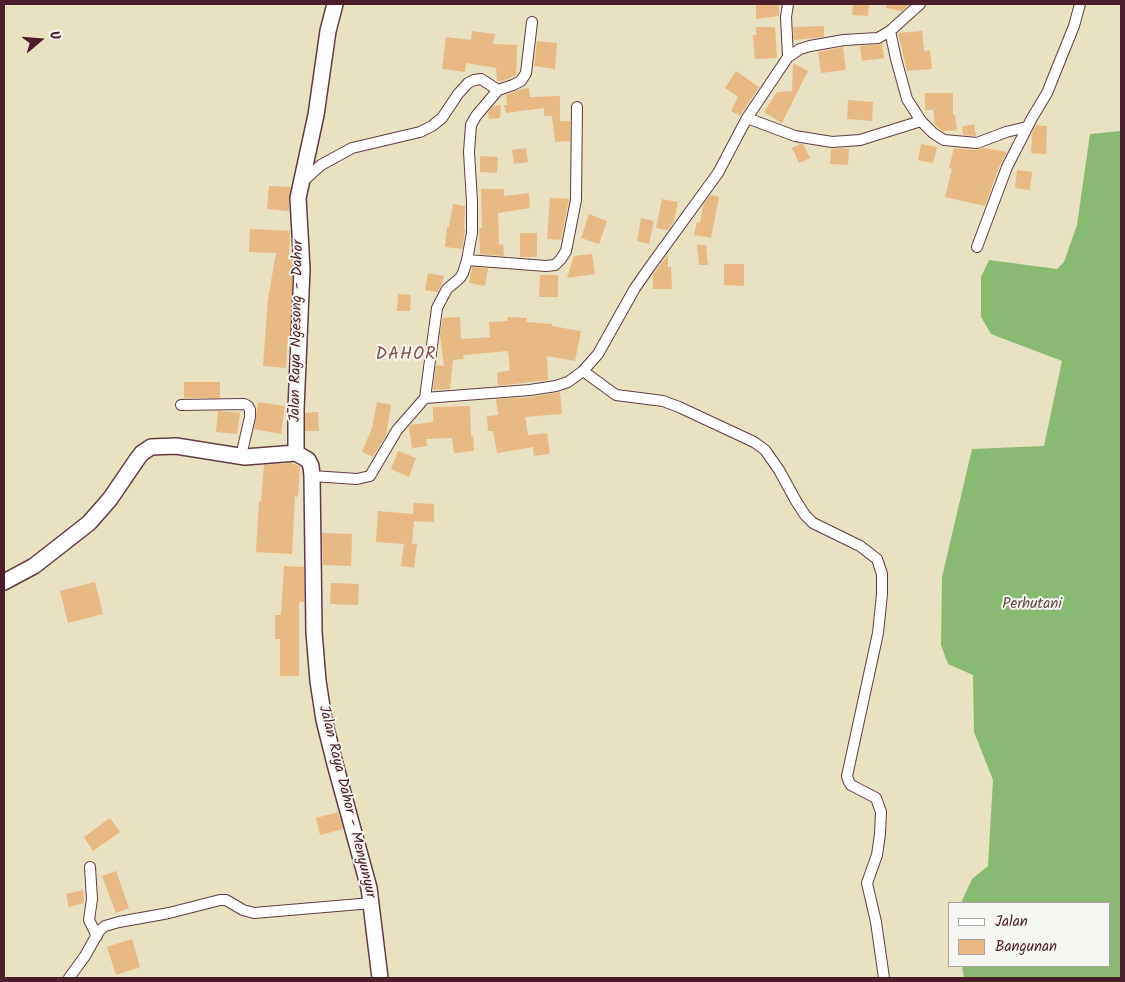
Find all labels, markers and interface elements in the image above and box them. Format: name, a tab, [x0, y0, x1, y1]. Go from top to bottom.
north arrow	[15, 15, 65, 65]
text: U	[43, 28, 66, 43]
street label: Jalan Raya Ngesong - Dahor	[287, 240, 309, 422]
district label: DAHOR	[375, 345, 437, 367]
park label: Perhutani	[1002, 596, 1062, 614]
street label: Jalan Raya Dahor - Menyunyur	[313, 704, 379, 900]
legend	[948, 902, 1110, 967]
text: Jalan	[995, 910, 1028, 934]
text: Bangunan	[995, 935, 1057, 959]

